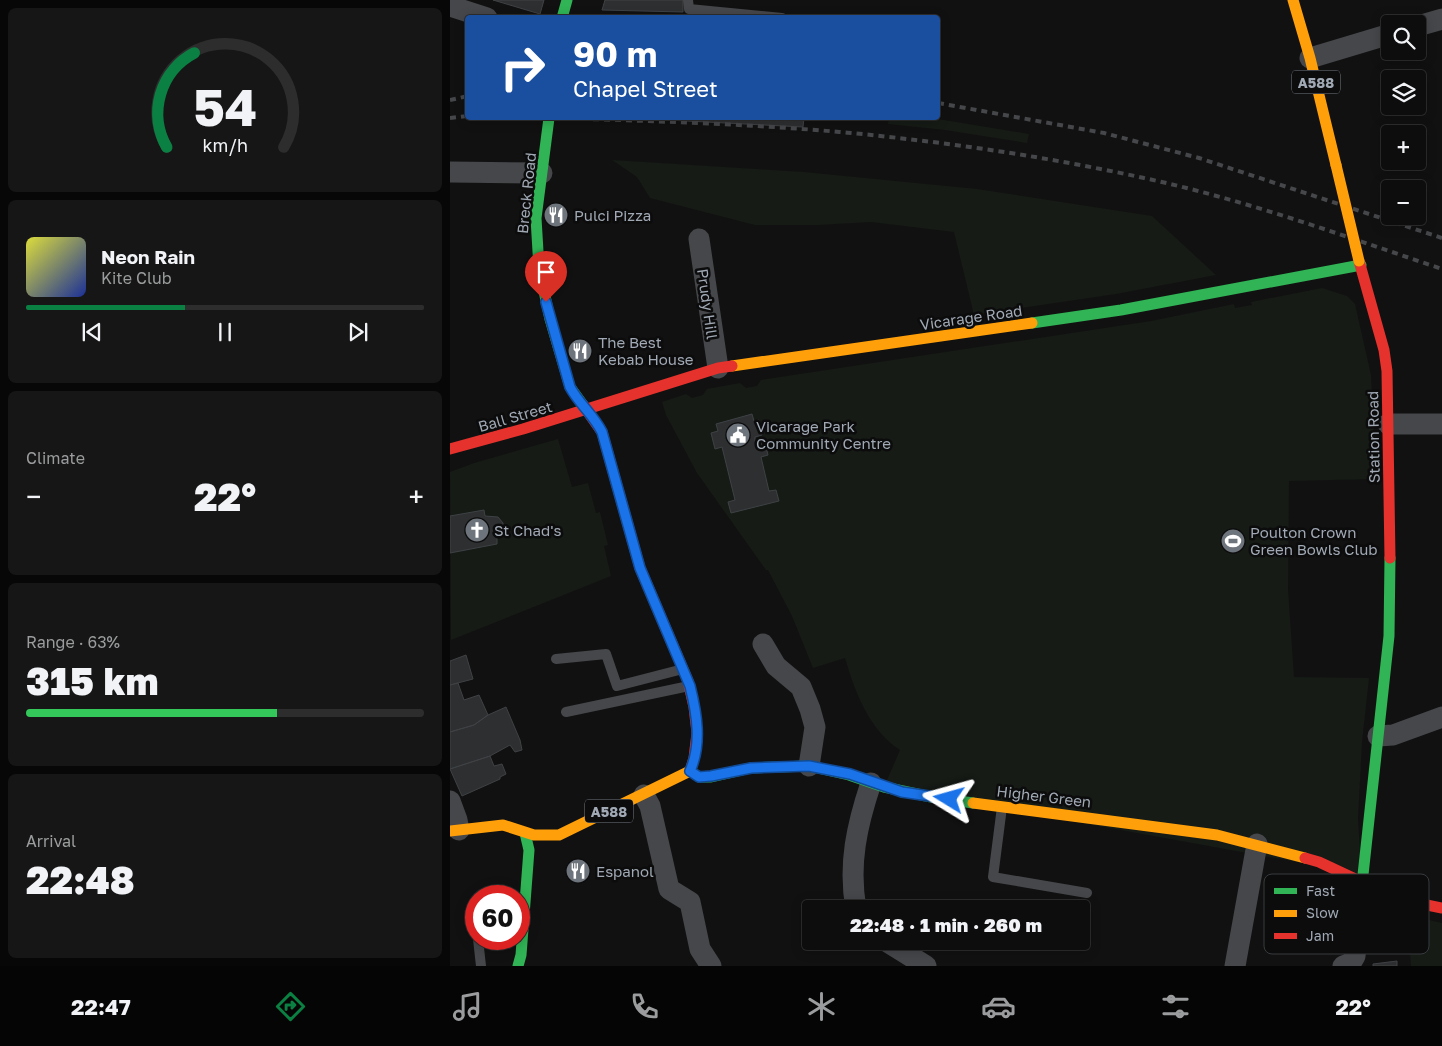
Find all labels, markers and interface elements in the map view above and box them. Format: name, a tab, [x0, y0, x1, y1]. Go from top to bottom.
map controls	[1381, 15, 1426, 225]
button: search	[1381, 15, 1426, 60]
text: 90 m	[573, 33, 657, 75]
icon: right	[490, 35, 555, 100]
road number: A588	[1292, 70, 1340, 94]
button: layers	[1381, 70, 1426, 115]
text: 54	[193, 75, 257, 137]
text: Chapel Street	[573, 75, 718, 102]
button: +	[1381, 125, 1426, 170]
text: km/h	[202, 134, 248, 156]
street label: Breck Road	[513, 151, 539, 235]
button: −	[1381, 180, 1426, 225]
restaurant icon: Pulci Pizza	[543, 202, 569, 228]
place label: Pulci Pizza	[574, 206, 651, 224]
text: Neon Rain	[101, 245, 195, 268]
pin	[525, 251, 567, 302]
icon: arrive	[532, 258, 560, 286]
text: Kite Club	[101, 268, 172, 288]
street label: Prudy Hill	[694, 268, 722, 341]
street label: Vicarage Road	[919, 301, 1023, 333]
icon: previous	[78, 318, 106, 346]
icon: pause	[211, 318, 239, 346]
icon: next	[344, 318, 372, 346]
place label: The Best Kebab House	[598, 333, 694, 368]
restaurant icon: The Best Kebab House	[567, 338, 593, 364]
street label: Station Road	[1363, 391, 1383, 483]
street label: Ball Street	[476, 397, 554, 435]
place label: Vicarage Park Community Centre	[756, 417, 891, 452]
public building icon: Vicarage Park Community Centre	[725, 422, 751, 448]
text: Climate	[26, 448, 85, 468]
text: 22°	[194, 474, 256, 519]
text: −	[26, 480, 41, 513]
text: +	[409, 480, 424, 513]
church icon: St Chad's	[464, 517, 490, 543]
place label: St Chad's	[494, 521, 561, 539]
place label: Poulton Crown Green Bowls Club	[1250, 523, 1378, 558]
sports icon: Poulton Crown Green Bowls Club	[1220, 528, 1246, 554]
text: Range · 63%	[26, 632, 120, 652]
text: 315 km	[26, 658, 158, 703]
position arrow	[922, 772, 974, 824]
street label: Higher Green	[996, 781, 1092, 811]
road number: A588	[585, 799, 633, 822]
text: Arrival	[26, 831, 76, 851]
text: 22:48	[26, 857, 135, 902]
restaurant icon: Espanol	[565, 858, 591, 884]
place label: Espanol	[596, 862, 654, 880]
legend	[1264, 874, 1429, 954]
text: Fast	[1306, 882, 1335, 899]
speed limit sign: 60	[465, 885, 530, 950]
text: Slow	[1306, 904, 1339, 921]
text: 22:48 · 1 min · 260 m	[850, 913, 1042, 936]
text: Jam	[1306, 927, 1334, 944]
icon: directions	[273, 989, 308, 1024]
icon: music	[450, 989, 485, 1024]
icon: phone	[627, 989, 662, 1024]
icon: climate	[804, 989, 839, 1024]
icon: car	[981, 989, 1016, 1024]
icon: filters	[1158, 989, 1193, 1024]
text: 22:47	[71, 993, 131, 1020]
text: 22°	[1335, 993, 1371, 1020]

